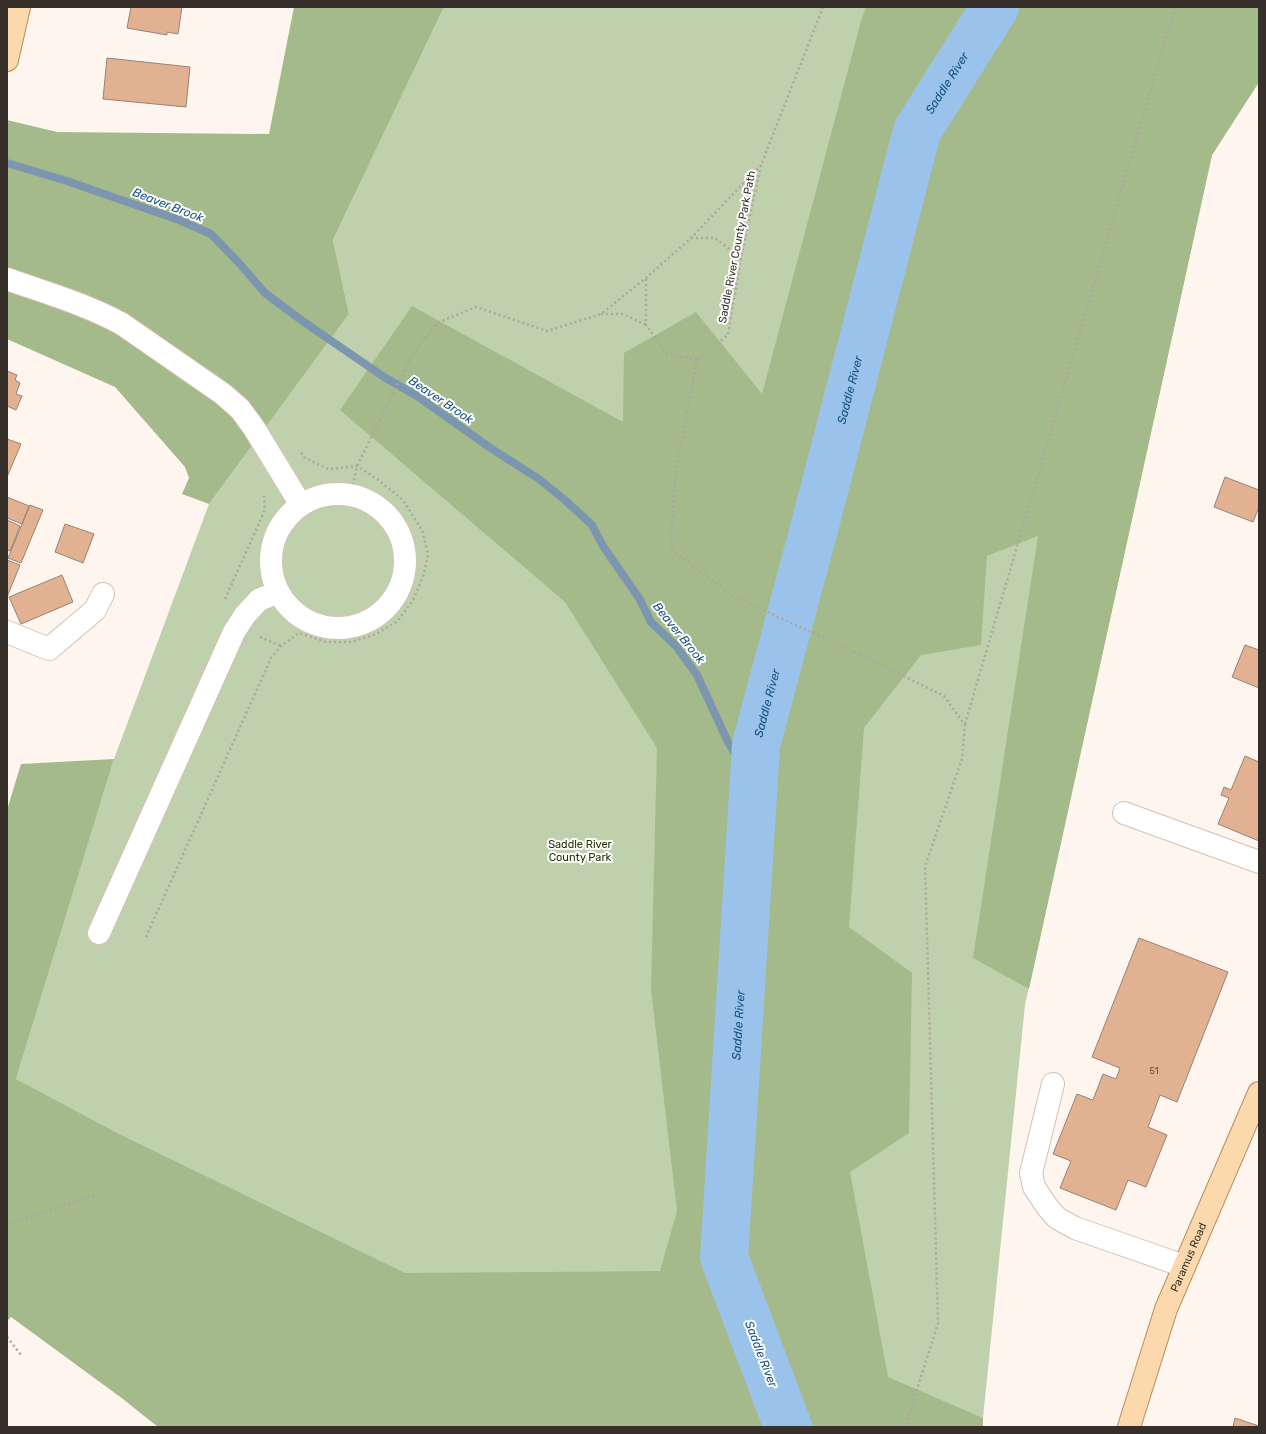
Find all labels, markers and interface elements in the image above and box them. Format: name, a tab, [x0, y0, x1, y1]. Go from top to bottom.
water label: Saddle River	[923, 49, 972, 116]
street label: Saddle River County Park Path	[716, 170, 758, 324]
water label: Beaver Brook	[131, 185, 206, 225]
water label: Saddle River	[834, 354, 866, 425]
water label: Beaver Brook	[406, 373, 477, 427]
water label: Beaver Brook	[650, 600, 708, 667]
water label: Saddle River	[751, 667, 783, 739]
park label: Saddle River County Park	[548, 838, 613, 864]
water label: Saddle River	[729, 989, 748, 1060]
house number: 51	[1149, 1066, 1159, 1076]
street label: Paramus Road	[1168, 1221, 1209, 1294]
water label: Saddle River	[742, 1319, 780, 1389]

